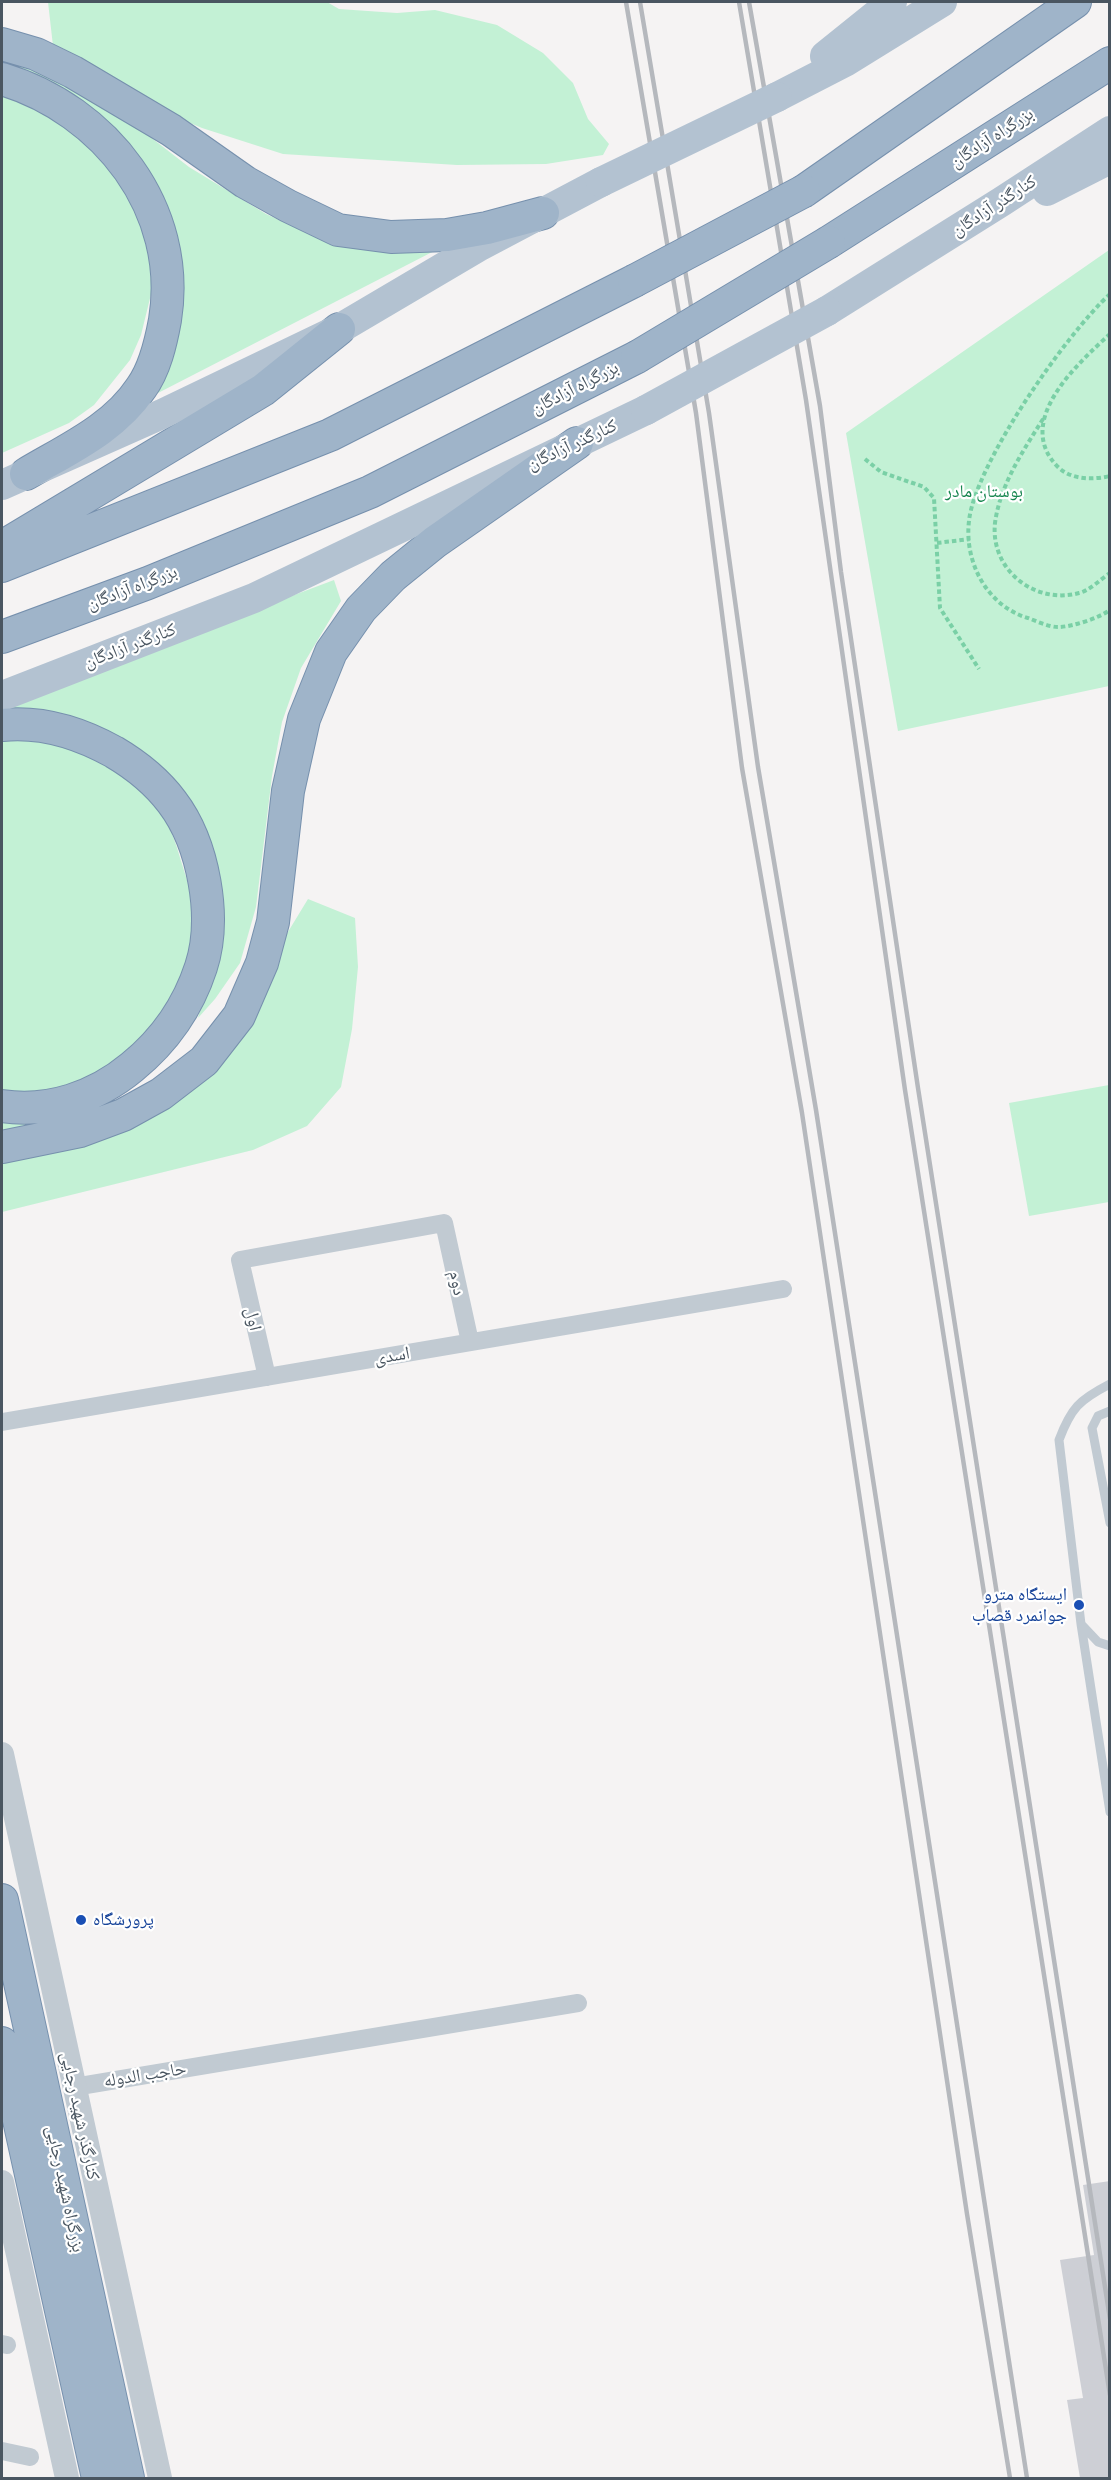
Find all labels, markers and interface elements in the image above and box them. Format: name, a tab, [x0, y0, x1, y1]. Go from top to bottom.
street label: بزرگراه آزادگان	[946, 103, 1038, 173]
street label: کنارگذر آزادگان	[948, 171, 1040, 241]
street label: بزرگراه آزادگان	[528, 357, 622, 419]
street label: کنارگذر آزادگان	[524, 415, 620, 475]
park label: بوستان مادر	[945, 481, 1023, 503]
street label: بزرگراه آزادگان	[84, 561, 180, 615]
street label: کنارگذر آزادگان	[81, 619, 179, 673]
street label: دوم	[444, 1269, 470, 1297]
street label: اول	[240, 1305, 266, 1333]
street label: اسدی	[373, 1342, 411, 1370]
place label: ایستگاه مترو جوانمرد قصاب	[972, 1584, 1067, 1626]
marker: ایستگاه مترو جوانمرد قصاب	[1072, 1598, 1086, 1612]
place label: پرورشگاه	[93, 1909, 154, 1931]
marker: پرورشگاه	[74, 1913, 88, 1927]
street label: کنارگذر شهید رجایی	[56, 2050, 104, 2182]
street label: حاجب الدوله	[102, 2058, 188, 2092]
street label: بزرگراه شهید رجایی	[41, 2124, 89, 2254]

